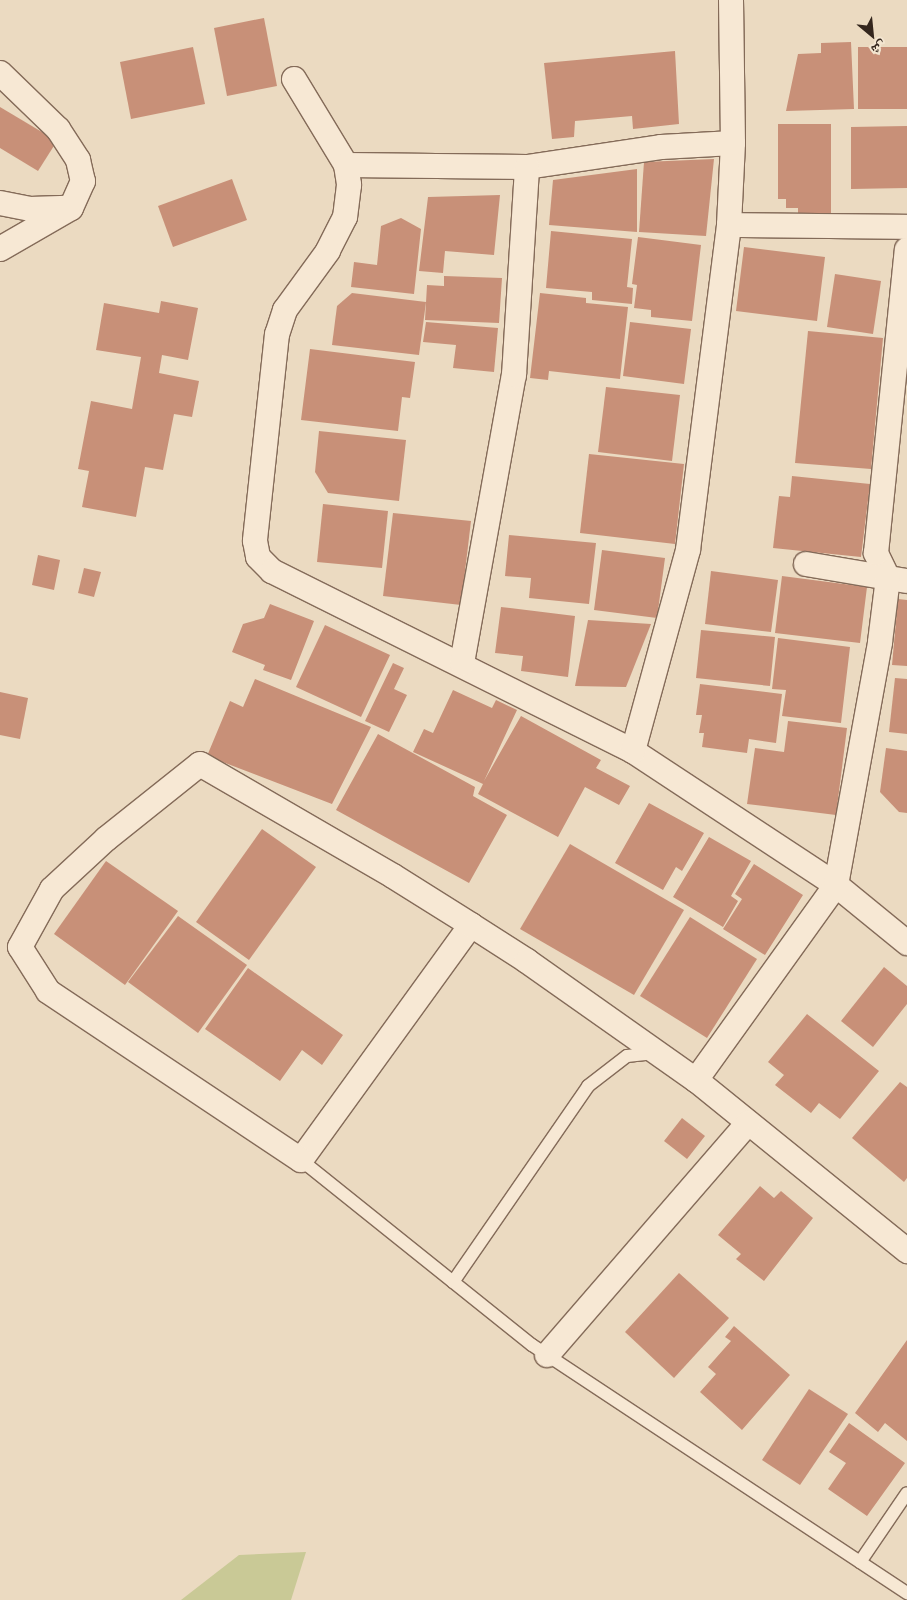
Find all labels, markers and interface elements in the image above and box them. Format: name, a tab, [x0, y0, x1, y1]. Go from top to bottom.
north arrow	[847, 10, 897, 60]
text: ش	[868, 37, 890, 60]

